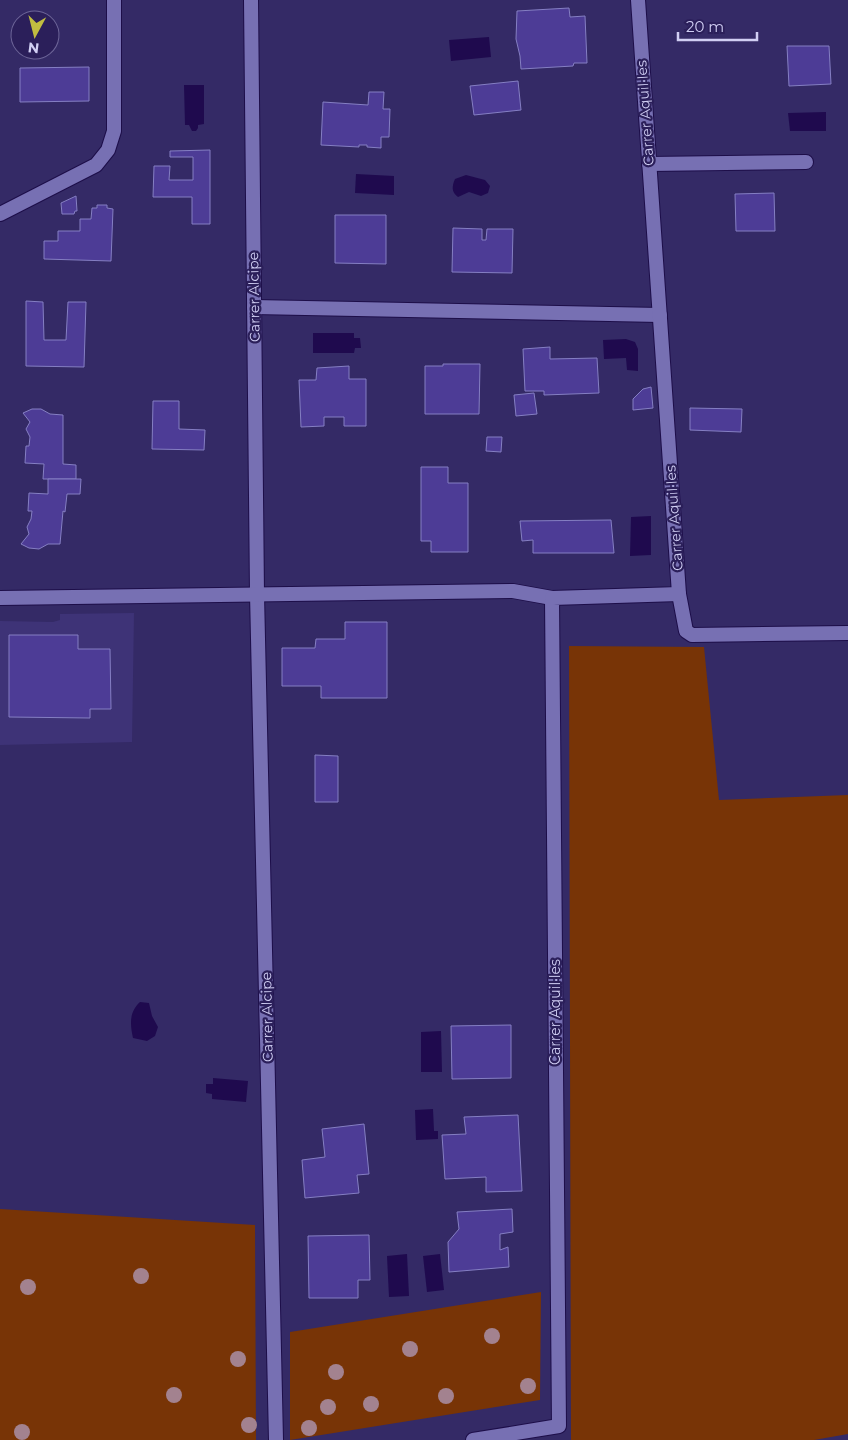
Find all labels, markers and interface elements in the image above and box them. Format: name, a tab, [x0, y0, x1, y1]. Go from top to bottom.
north arrow	[10, 10, 60, 60]
scale bar	[678, 10, 757, 42]
text: 20 m	[686, 17, 724, 36]
text: N	[27, 38, 40, 58]
street label: Carrer Aquil·les	[632, 59, 658, 166]
street label: Carrer Alcipe	[244, 252, 264, 342]
street label: Carrer Aquil·les	[661, 464, 687, 571]
street label: Carrer Aquil·les	[546, 959, 564, 1065]
street label: Carrer Alcipe	[257, 972, 277, 1062]

